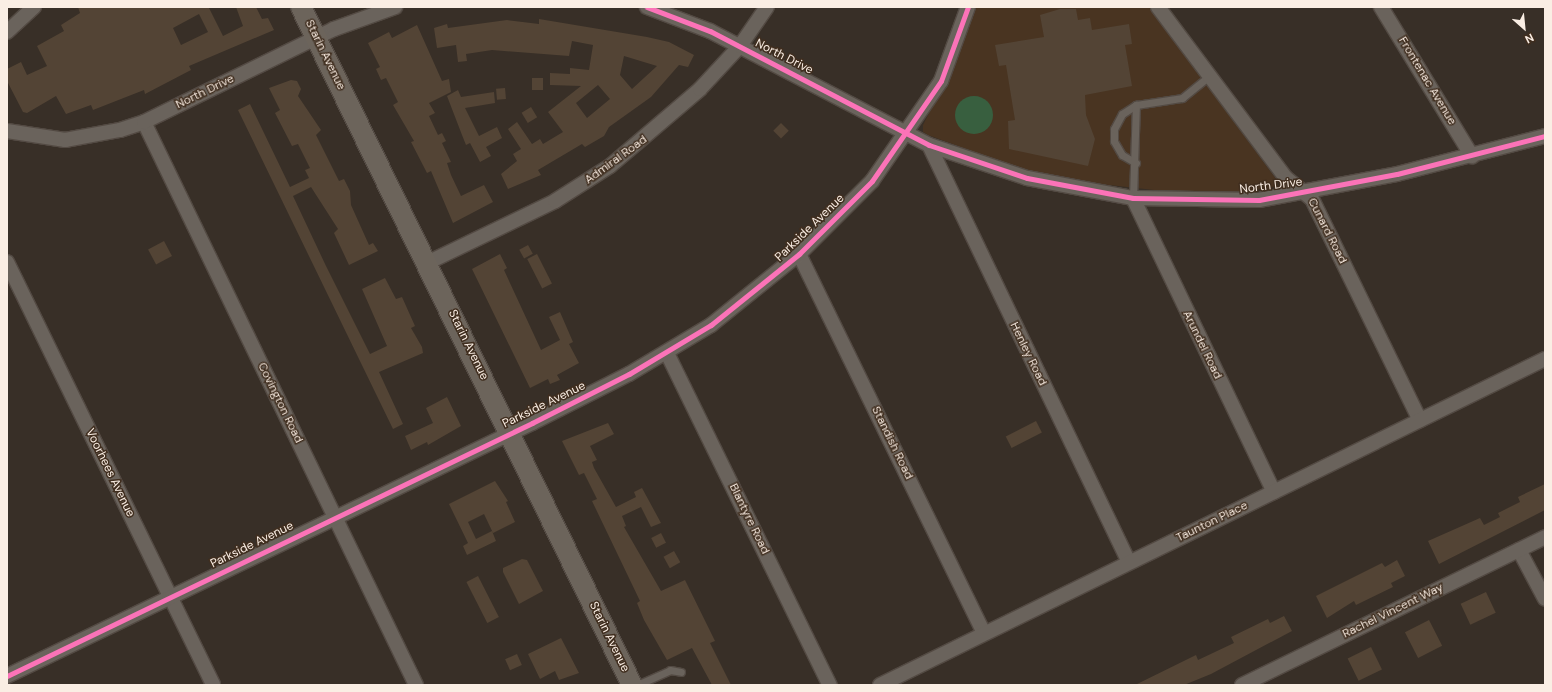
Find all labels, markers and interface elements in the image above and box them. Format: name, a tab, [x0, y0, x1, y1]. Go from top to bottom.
north arrow	[1504, 8, 1544, 48]
street label: Starin Avenue	[302, 18, 348, 92]
text: N	[1523, 31, 1536, 47]
street label: Frontenac Avenue	[1395, 34, 1459, 128]
street label: North Drive	[753, 36, 815, 78]
street label: North Drive	[174, 72, 236, 112]
street label: Admiral Road	[582, 133, 650, 187]
street label: North Drive	[1239, 175, 1303, 197]
street label: Parkside Avenue	[772, 191, 848, 265]
street label: Cunard Road	[1304, 196, 1350, 266]
street label: Starin Avenue	[445, 308, 491, 382]
street label: Arundel Road	[1179, 308, 1225, 382]
street label: Henley Road	[1006, 320, 1050, 388]
street label: Covington Road	[254, 360, 306, 446]
street label: Parkside Avenue	[500, 379, 588, 431]
street label: Standish Road	[868, 404, 916, 482]
street label: Voorhees Avenue	[82, 427, 138, 519]
street label: Blantyre Road	[726, 481, 772, 557]
street label: Taunton Place	[1174, 498, 1250, 546]
street label: Parkside Avenue	[208, 519, 296, 571]
street label: Rachel Vincent Way	[1340, 580, 1446, 642]
street label: Starin Avenue	[586, 600, 632, 674]

